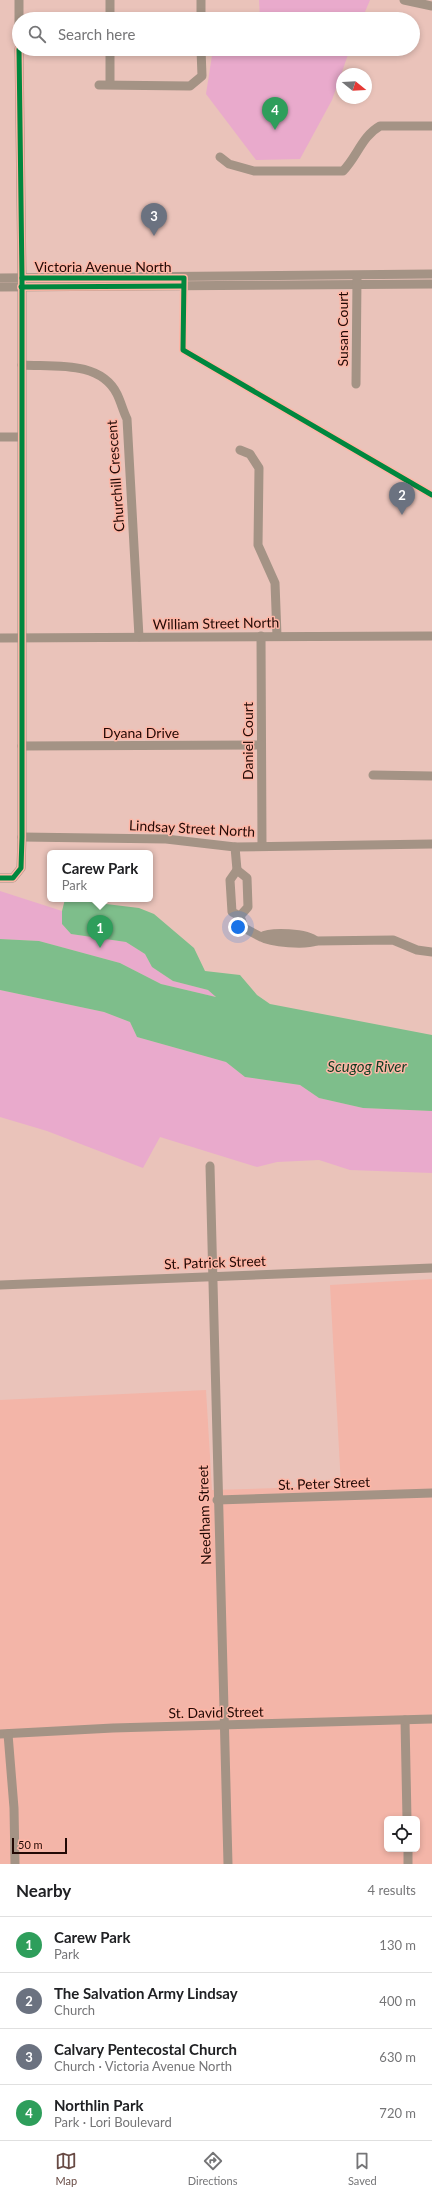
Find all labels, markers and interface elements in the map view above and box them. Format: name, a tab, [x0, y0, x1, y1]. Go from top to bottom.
search box	[12, 12, 420, 56]
icon: search	[26, 23, 48, 45]
text: Search here	[58, 25, 135, 43]
north arrow	[336, 68, 372, 104]
pin: 4	[262, 97, 288, 130]
pin: 3	[141, 203, 167, 236]
street label: Victoria Avenue North	[34, 258, 172, 275]
street label: Susan Court	[334, 292, 351, 366]
street label: Churchill Crescent	[103, 419, 127, 533]
pin: 2	[389, 482, 415, 515]
street label: William Street North	[153, 613, 279, 633]
street label: Daniel Court	[239, 702, 256, 780]
street label: Dyana Drive	[103, 724, 179, 741]
street label: Lindsay Street North	[128, 816, 256, 840]
popup	[47, 850, 153, 902]
text: Carew Park	[62, 859, 138, 877]
text: Park	[62, 877, 87, 893]
pin: 1	[87, 915, 113, 948]
your location	[228, 917, 248, 937]
water label: Scugog River	[327, 1057, 408, 1075]
street label: St. Patrick Street	[164, 1252, 266, 1272]
street label: Needham Street	[194, 1465, 214, 1565]
street label: St. Peter Street	[278, 1473, 370, 1493]
street label: St. David Street	[168, 1703, 264, 1721]
map controls	[384, 1816, 420, 1852]
button: locate	[384, 1816, 420, 1852]
scale bar	[12, 1836, 67, 1855]
text: 50 m	[18, 1838, 43, 1851]
text: Nearby	[16, 1880, 71, 1901]
text: 4 results	[368, 1882, 416, 1898]
text: Carew Park	[54, 1928, 130, 1946]
text: 1	[25, 1937, 33, 1953]
text: 130 m	[379, 1937, 416, 1953]
text: Park	[54, 1946, 79, 1962]
text: The Salvation Army Lindsay	[54, 1984, 238, 2002]
text: 2	[25, 1993, 33, 2009]
text: 400 m	[379, 1993, 416, 2009]
text: Church	[54, 2002, 95, 2018]
text: Calvary Pentecostal Church	[54, 2040, 237, 2058]
text: 3	[25, 2049, 33, 2065]
text: 630 m	[379, 2049, 416, 2065]
text: Church · Victoria Avenue North	[54, 2058, 232, 2074]
text: Northlin Park	[54, 2096, 144, 2114]
text: 4	[25, 2105, 33, 2121]
text: 720 m	[379, 2105, 416, 2121]
text: Park · Lori Boulevard	[54, 2114, 172, 2130]
tab: Map	[55, 2150, 77, 2187]
tab: Directions	[188, 2150, 237, 2187]
tab: Saved	[348, 2150, 377, 2187]

